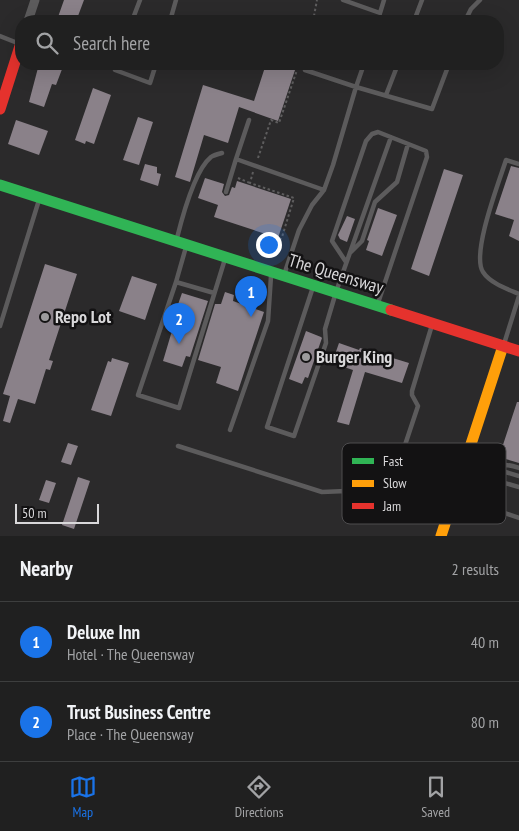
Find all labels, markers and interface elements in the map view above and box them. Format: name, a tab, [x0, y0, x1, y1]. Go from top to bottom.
search box	[15, 15, 504, 70]
icon: search	[33, 29, 61, 57]
text: Search here	[73, 31, 150, 55]
your location	[256, 232, 282, 258]
street label: The Queensway	[286, 248, 387, 299]
pin: 1	[235, 276, 267, 317]
pin: 2	[163, 303, 195, 344]
place label: Repo Lot	[55, 305, 112, 328]
marker: Repo Lot	[39, 311, 51, 323]
place label: Burger King	[316, 345, 392, 368]
marker: Burger King	[300, 351, 312, 363]
legend	[342, 443, 506, 524]
text: Fast	[383, 452, 403, 470]
text: Slow	[383, 474, 407, 492]
text: Jam	[382, 497, 401, 515]
scale bar	[15, 501, 99, 524]
text: 50 m	[22, 504, 47, 522]
text: Nearby	[20, 555, 73, 582]
text: 2 results	[452, 559, 499, 579]
text: Deluxe Inn	[67, 620, 140, 644]
text: 1	[32, 632, 40, 652]
text: 40 m	[471, 632, 499, 652]
text: Hotel · The Queensway	[67, 644, 194, 664]
text: Trust Business Centre	[67, 700, 211, 724]
text: 2	[32, 712, 40, 732]
text: 80 m	[471, 712, 499, 732]
text: Place · The Queensway	[67, 724, 193, 744]
tab: Map	[69, 773, 97, 821]
tab: Directions	[235, 773, 283, 821]
tab: Saved	[421, 773, 450, 821]

